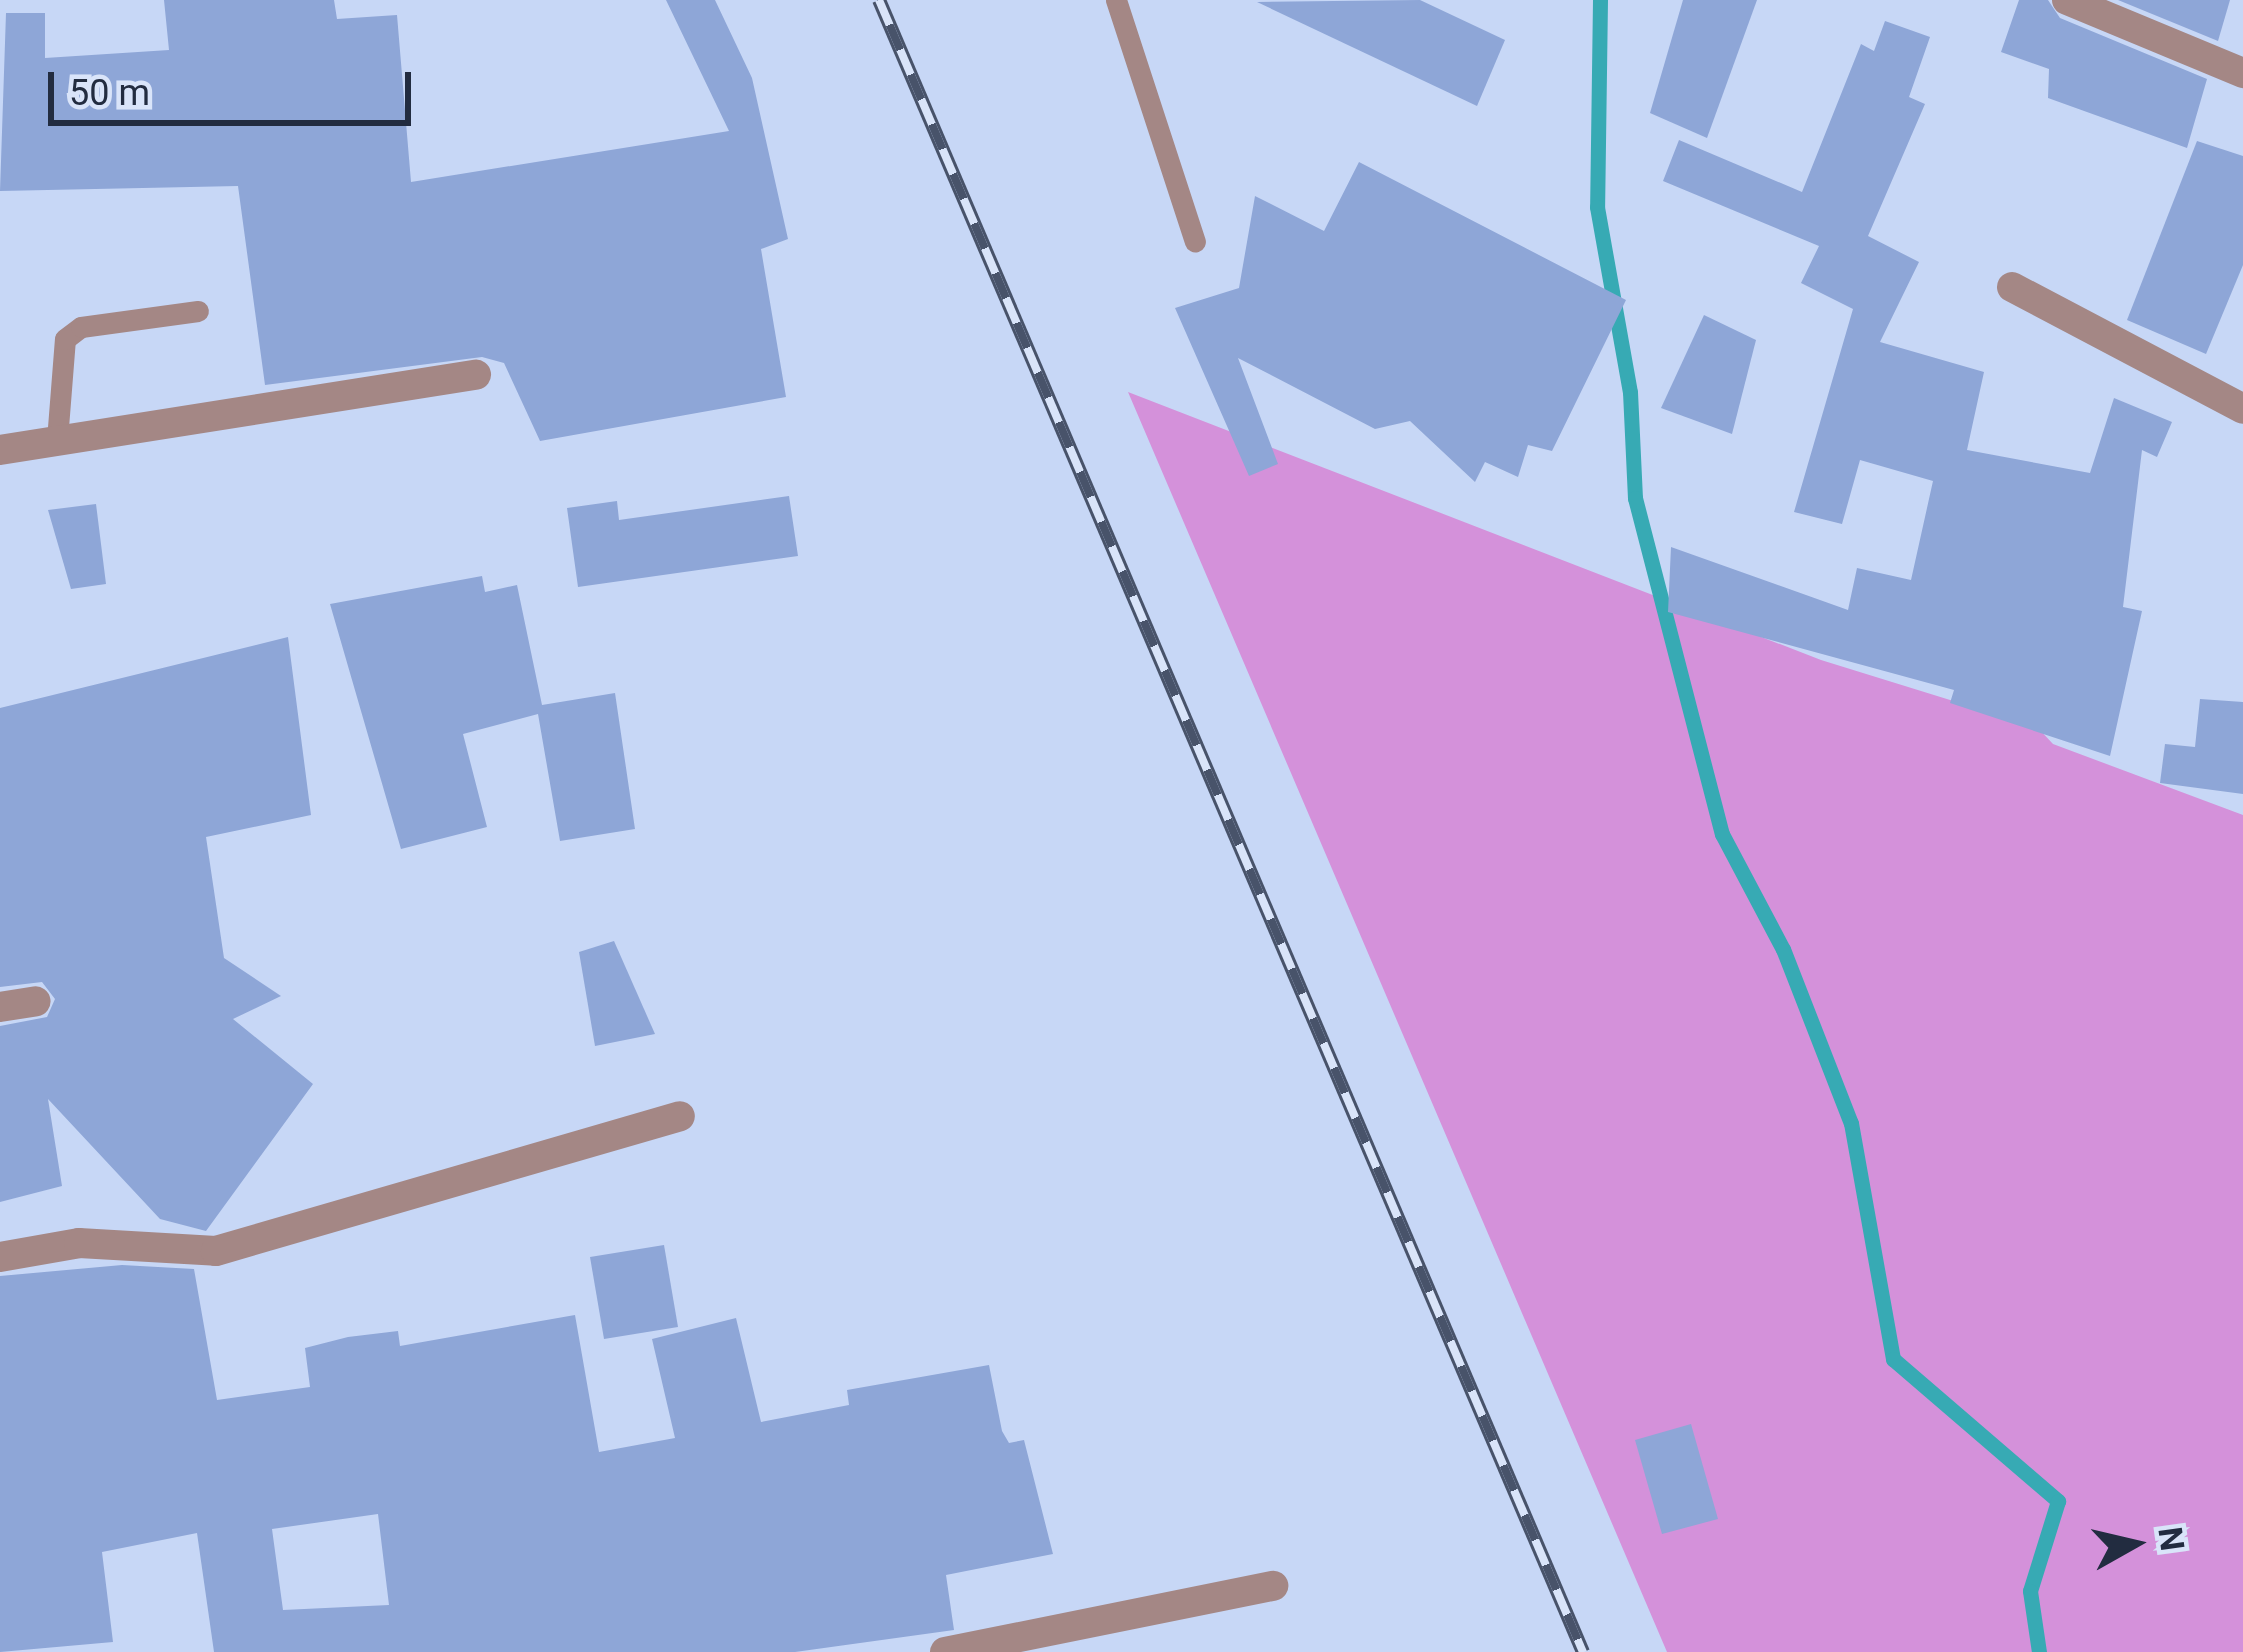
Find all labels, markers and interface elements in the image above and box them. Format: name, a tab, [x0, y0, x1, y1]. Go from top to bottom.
scale bar	[54, 48, 417, 122]
text: 50 m	[69, 72, 150, 114]
north arrow	[2075, 1484, 2195, 1604]
text: N	[2150, 1525, 2192, 1553]

